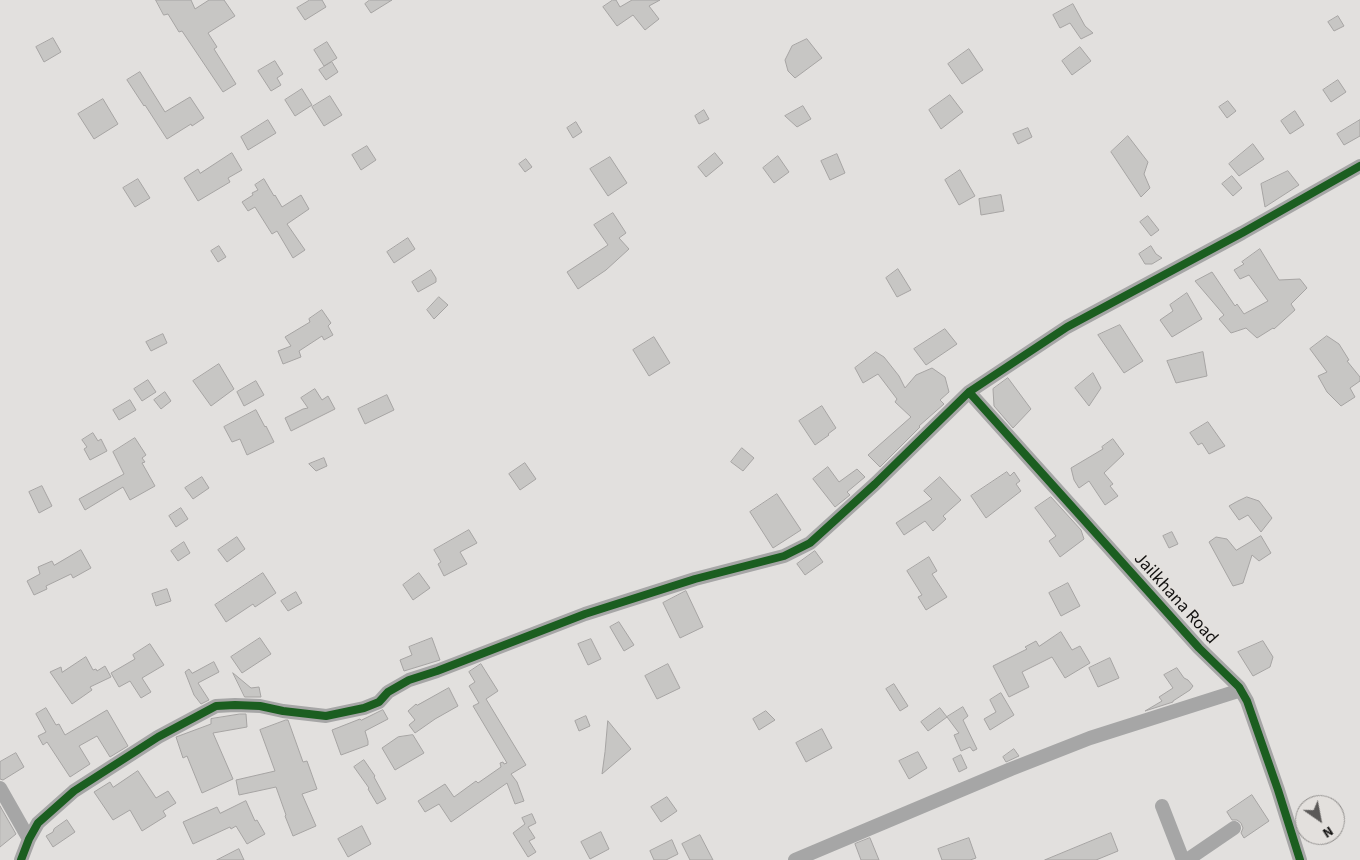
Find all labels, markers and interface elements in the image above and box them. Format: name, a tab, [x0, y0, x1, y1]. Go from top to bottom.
street label: Jailkhana Road	[1128, 549, 1222, 649]
north arrow	[1295, 795, 1345, 845]
text: N	[1318, 821, 1337, 843]

